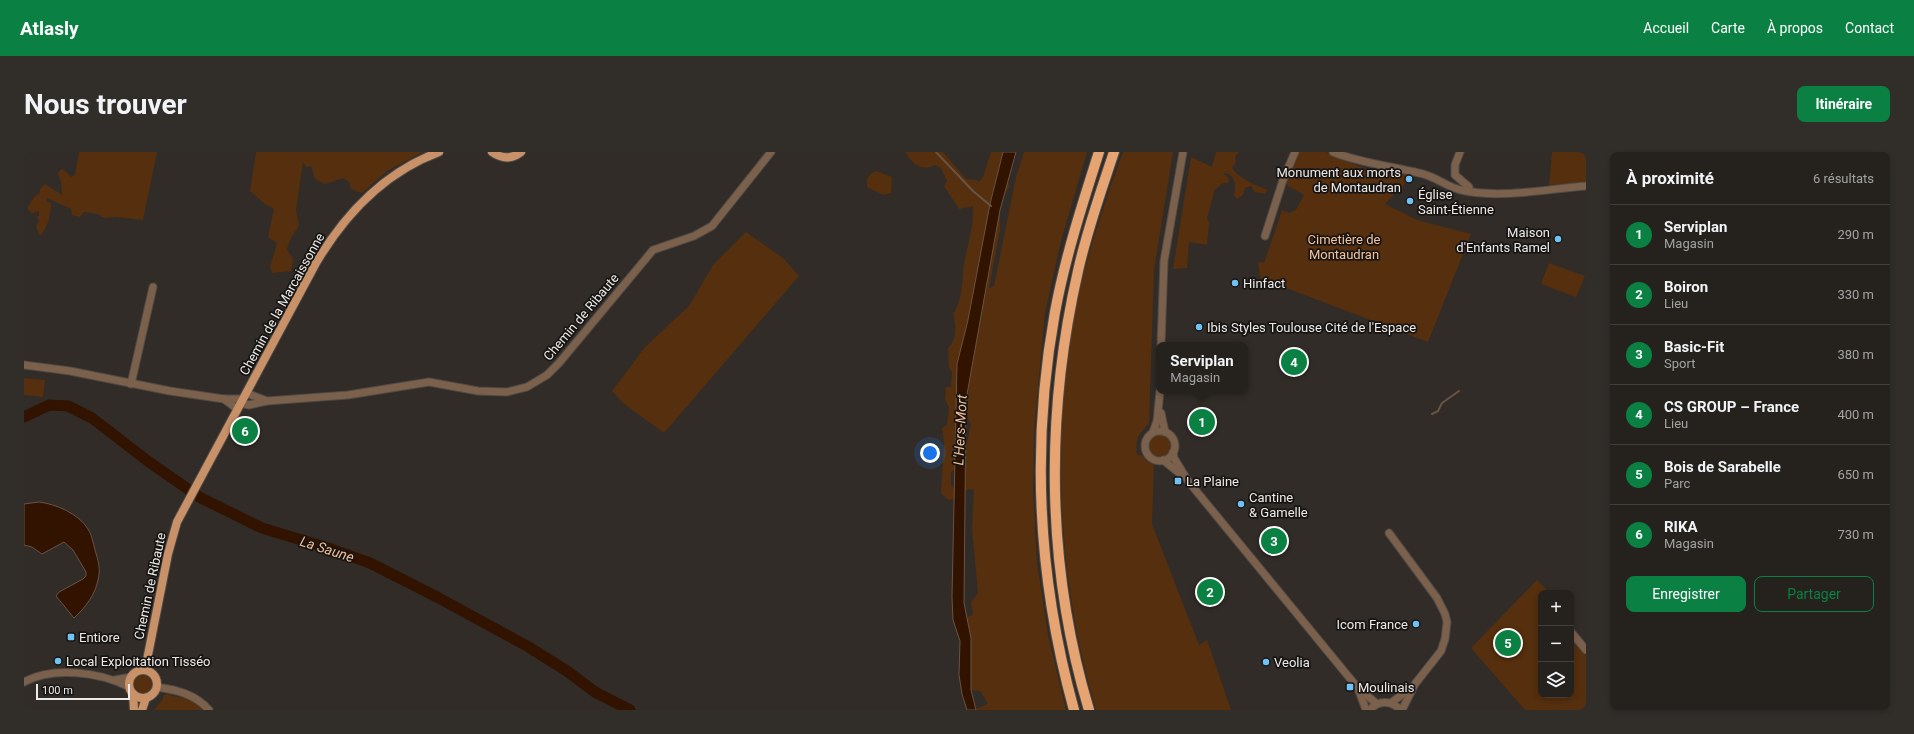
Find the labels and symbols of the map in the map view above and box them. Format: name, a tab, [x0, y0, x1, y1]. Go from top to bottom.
place label: Monument aux morts de Montaudran	[1277, 165, 1401, 195]
marker: Monument aux morts de Montaudran	[1404, 174, 1414, 184]
place label: Église Saint-Étienne	[1418, 187, 1494, 217]
marker: Église Saint-Étienne	[1405, 196, 1415, 206]
place label: Maison d'Enfants Ramel	[1456, 225, 1550, 255]
street label: Chemin de la Marcaissonne	[237, 230, 327, 378]
park label: Cimetière de Montaudran	[1308, 232, 1381, 262]
marker: Maison d'Enfants Ramel	[1553, 234, 1563, 244]
street label: Chemin de Ribaute	[540, 270, 622, 363]
place label: Hinfact	[1243, 276, 1285, 291]
marker: Hinfact	[1230, 278, 1240, 288]
place label: Ibis Styles Toulouse Cité de l'Espace	[1207, 320, 1416, 335]
marker: Ibis Styles Toulouse Cité de l'Espace	[1194, 322, 1204, 332]
pin: 4	[1281, 347, 1307, 377]
water label: L'Hers-Mort	[950, 394, 970, 466]
pin: 1	[1189, 407, 1215, 437]
pin: 6	[232, 416, 258, 446]
your location	[920, 443, 940, 463]
place label: La Plaine	[1186, 474, 1239, 489]
marker: La Plaine	[1173, 476, 1183, 486]
place label: Cantine & Gamelle	[1249, 490, 1308, 520]
marker: Cantine & Gamelle	[1236, 499, 1246, 509]
pin: 3	[1261, 526, 1287, 556]
street label: Chemin de Ribaute	[131, 531, 169, 641]
water label: La Saune	[298, 533, 356, 565]
pin: 2	[1197, 577, 1223, 607]
place label: Icom France	[1337, 617, 1408, 632]
marker: Icom France	[1411, 619, 1421, 629]
pin: 5	[1495, 628, 1521, 658]
place label: Entiore	[79, 630, 120, 645]
marker: Entiore	[66, 632, 76, 642]
place label: Local Exploitation Tisséo	[66, 654, 211, 669]
place label: Veolia	[1274, 655, 1310, 670]
marker: Local Exploitation Tisséo	[53, 656, 63, 666]
marker: Veolia	[1261, 657, 1271, 667]
place label: Moulinais	[1358, 680, 1415, 695]
scale bar	[36, 682, 130, 701]
marker: Moulinais	[1345, 682, 1355, 692]

